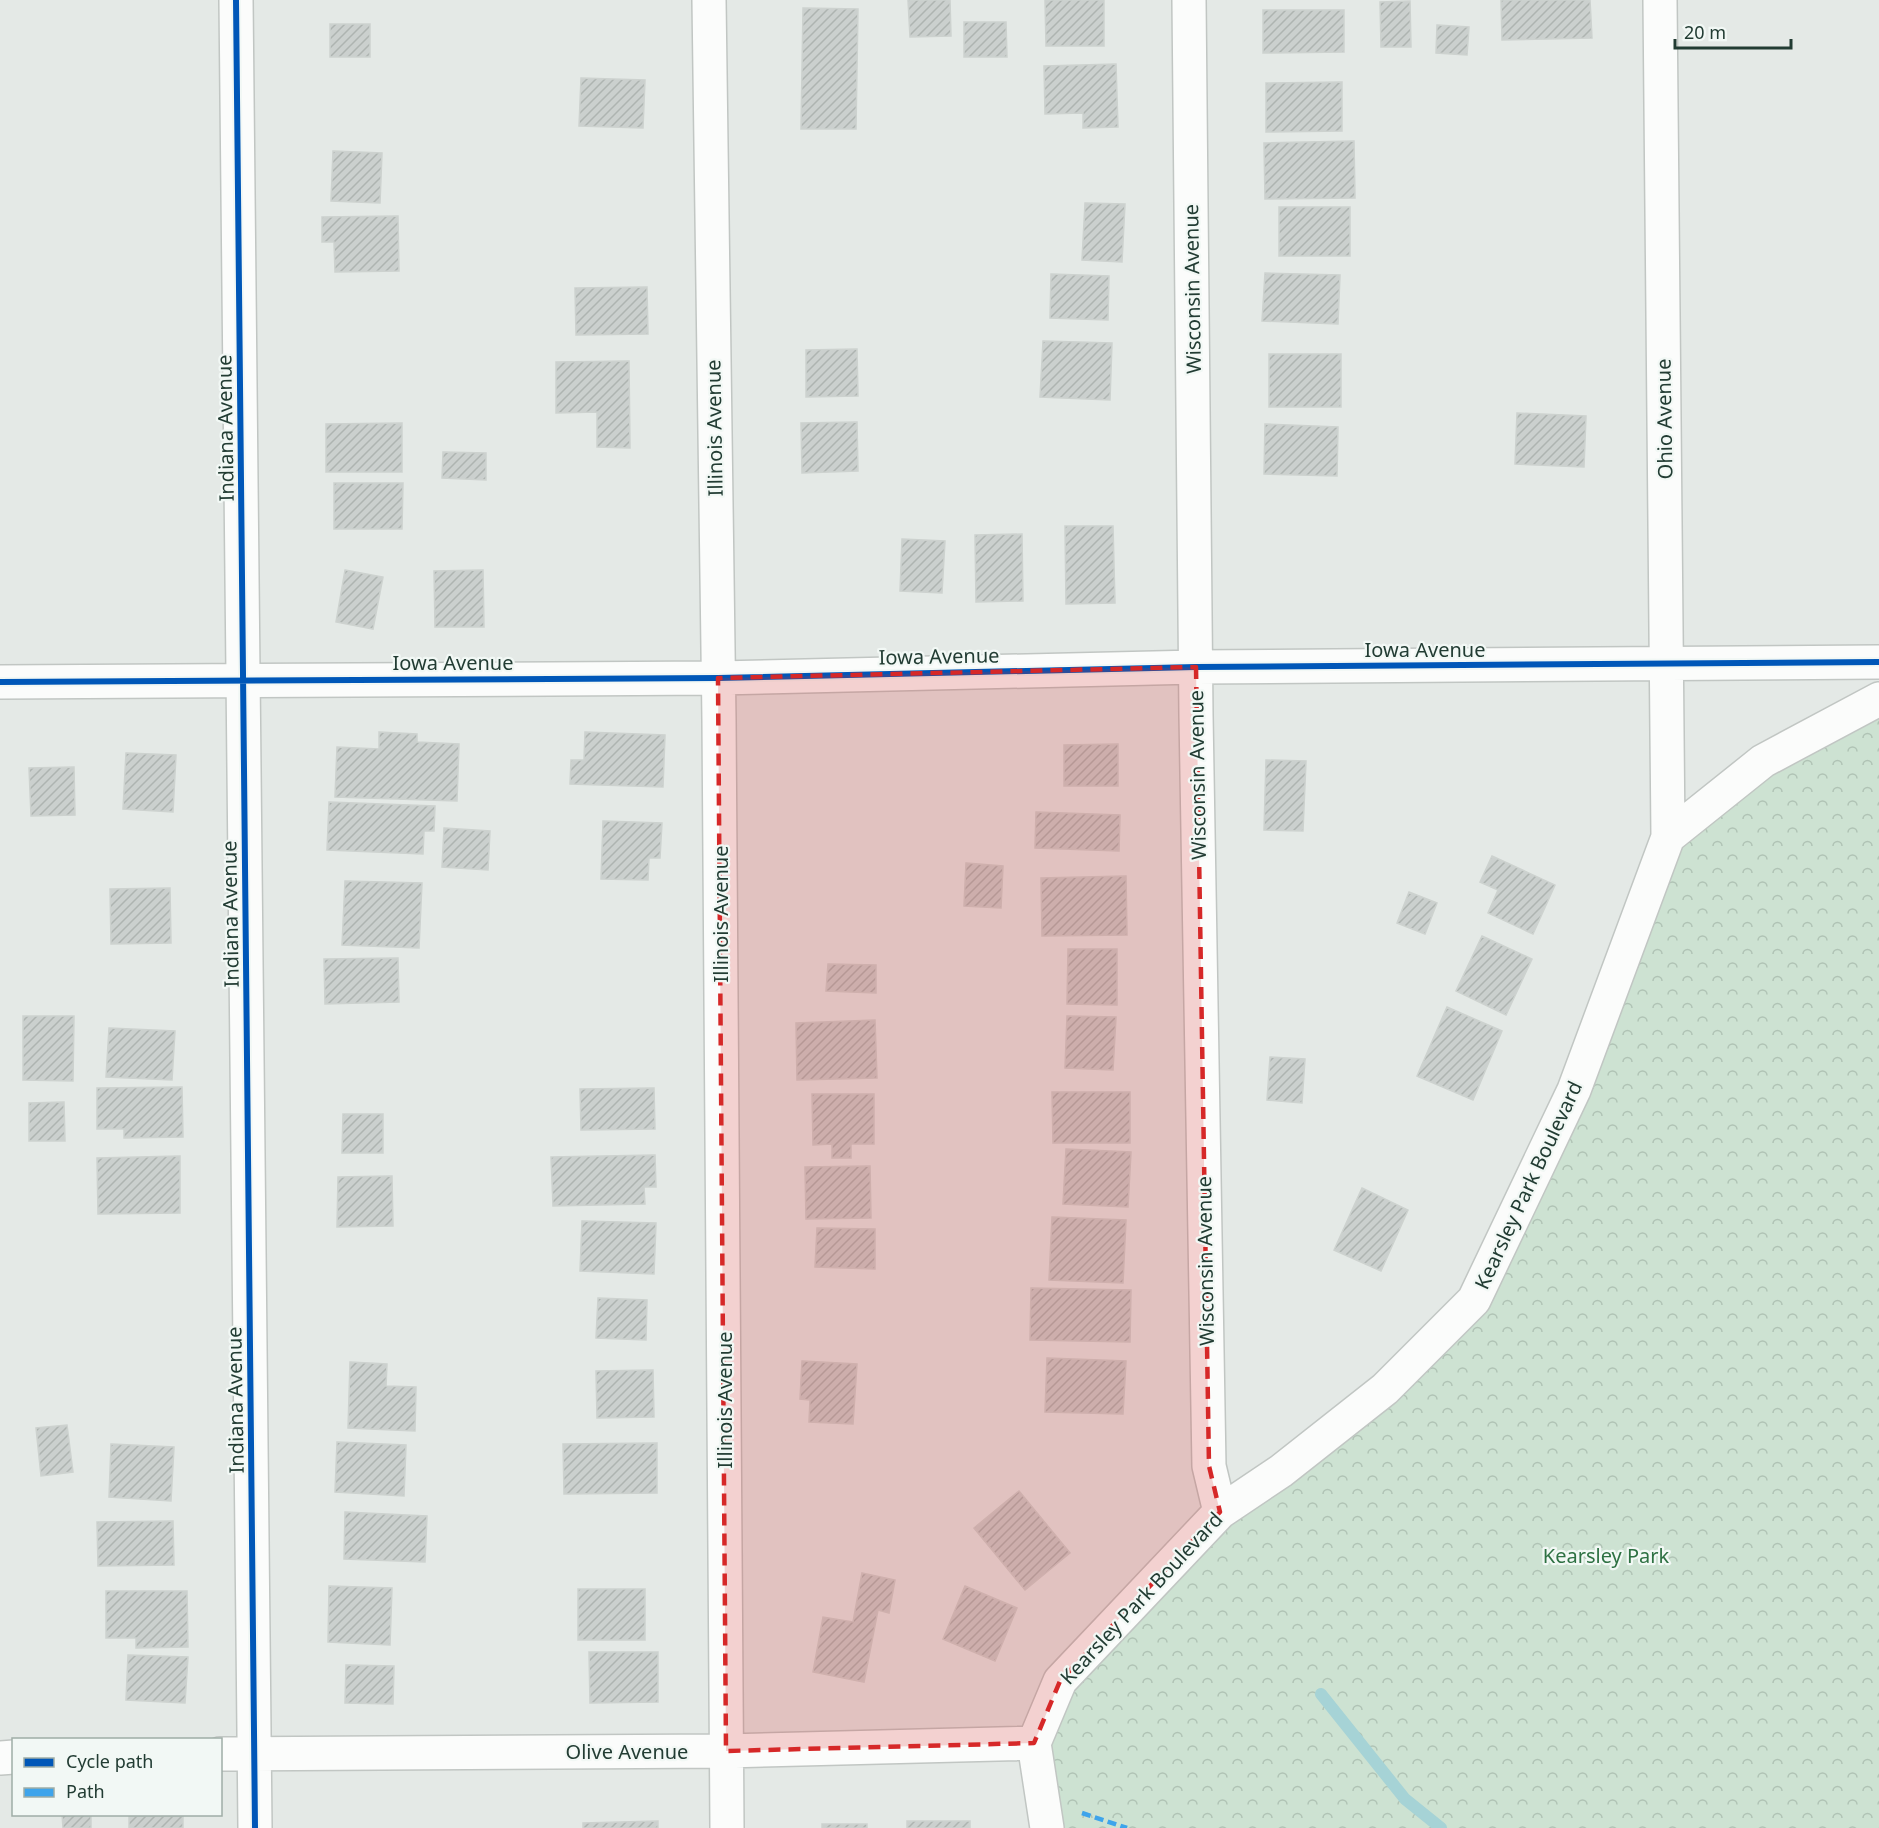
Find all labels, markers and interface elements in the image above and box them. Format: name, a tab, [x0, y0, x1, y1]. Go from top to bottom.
scale bar	[1675, 12, 1790, 50]
text: 20 m	[1684, 20, 1726, 44]
street label: Wisconsin Avenue	[1177, 204, 1207, 374]
street label: Indiana Avenue	[210, 354, 240, 502]
street label: Ohio Avenue	[1649, 358, 1679, 480]
street label: Illinois Avenue	[699, 359, 729, 497]
street label: Iowa Avenue	[1365, 636, 1485, 663]
street label: Iowa Avenue	[878, 641, 1000, 671]
street label: Iowa Avenue	[393, 649, 513, 676]
street label: Wisconsin Avenue	[1182, 690, 1212, 860]
street label: Indiana Avenue	[215, 840, 245, 988]
street label: Illinois Avenue	[707, 846, 734, 982]
street label: Kearsley Park Boulevard	[1468, 1077, 1588, 1293]
street label: Wisconsin Avenue	[1190, 1176, 1220, 1346]
street label: Indiana Avenue	[220, 1326, 250, 1474]
street label: Illinois Avenue	[711, 1332, 738, 1468]
street label: Kearsley Park Boulevard	[1054, 1506, 1228, 1690]
park label: Kearsley Park	[1543, 1542, 1670, 1569]
legend	[12, 1738, 222, 1816]
street label: Olive Avenue	[566, 1738, 688, 1765]
text: Cycle path	[66, 1749, 153, 1773]
text: Path	[66, 1779, 105, 1803]

